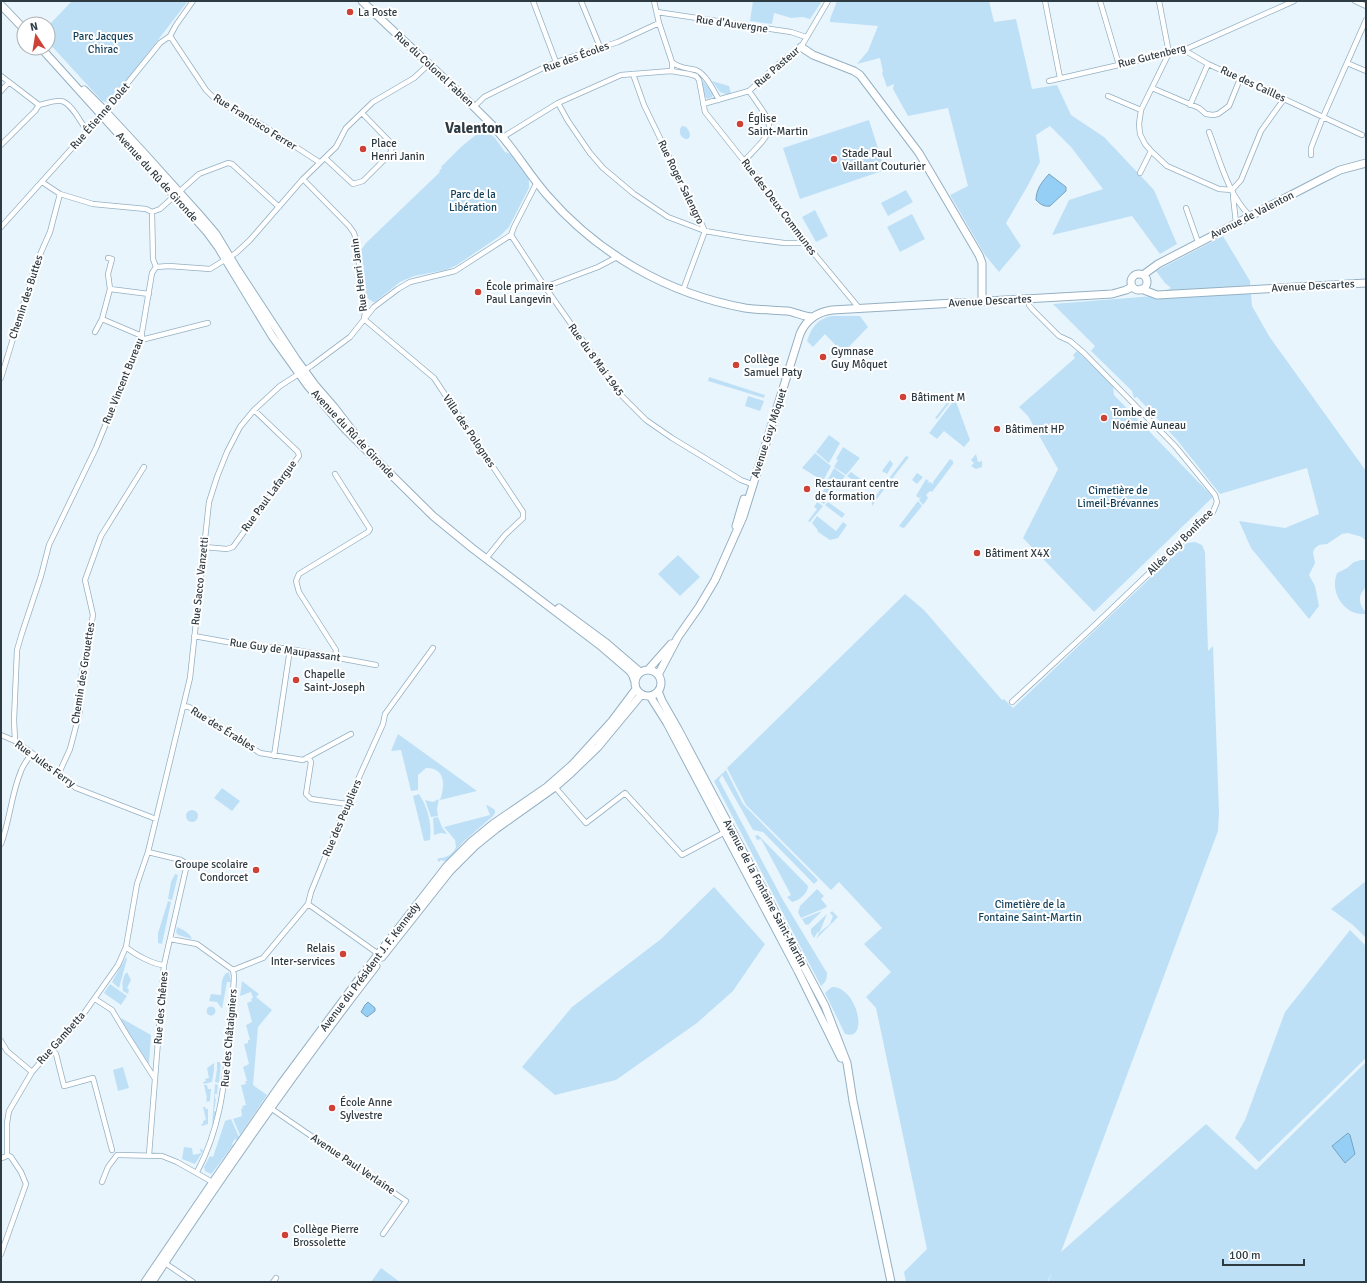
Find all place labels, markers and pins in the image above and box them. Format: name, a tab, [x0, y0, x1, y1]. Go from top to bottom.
place label: La Poste	[358, 6, 397, 19]
marker: La Poste	[345, 7, 355, 17]
place label: Église Saint-Martin	[748, 111, 808, 138]
marker: Église Saint-Martin	[735, 119, 745, 129]
place label: Place Henri Janin	[371, 137, 425, 163]
marker: Place Henri Janin	[358, 144, 368, 154]
place label: Stade Paul Vaillant Couturier	[842, 147, 926, 173]
marker: Stade Paul Vaillant Couturier	[829, 154, 839, 164]
place label: École primaire Paul Langevin	[486, 279, 554, 306]
marker: École primaire Paul Langevin	[473, 287, 483, 297]
place label: Gymnase Guy Môquet	[831, 345, 888, 371]
marker: Gymnase Guy Môquet	[818, 352, 828, 362]
place label: Collège Samuel Paty	[744, 353, 803, 379]
marker: Collège Samuel Paty	[731, 360, 741, 370]
place label: Bâtiment M	[911, 391, 966, 404]
marker: Bâtiment M	[898, 392, 908, 402]
place label: Tombe de Noémie Auneau	[1112, 406, 1186, 432]
marker: Tombe de Noémie Auneau	[1099, 413, 1109, 423]
place label: Bâtiment HP	[1005, 423, 1064, 436]
marker: Bâtiment HP	[992, 424, 1002, 434]
place label: Restaurant centre de formation	[815, 477, 899, 503]
marker: Restaurant centre de formation	[802, 484, 812, 494]
place label: Bâtiment X4X	[985, 547, 1050, 560]
marker: Bâtiment X4X	[972, 548, 982, 558]
place label: Chapelle Saint-Joseph	[304, 668, 365, 694]
marker: Chapelle Saint-Joseph	[291, 675, 301, 685]
place label: Groupe scolaire Condorcet	[175, 858, 248, 884]
marker: Groupe scolaire Condorcet	[251, 865, 261, 875]
place label: Relais Inter-services	[271, 942, 335, 968]
marker: Relais Inter-services	[338, 949, 348, 959]
place label: École Anne Sylvestre	[340, 1095, 392, 1122]
marker: École Anne Sylvestre	[327, 1103, 337, 1113]
place label: Collège Pierre Brossolette	[293, 1223, 359, 1249]
marker: Collège Pierre Brossolette	[280, 1230, 290, 1240]

